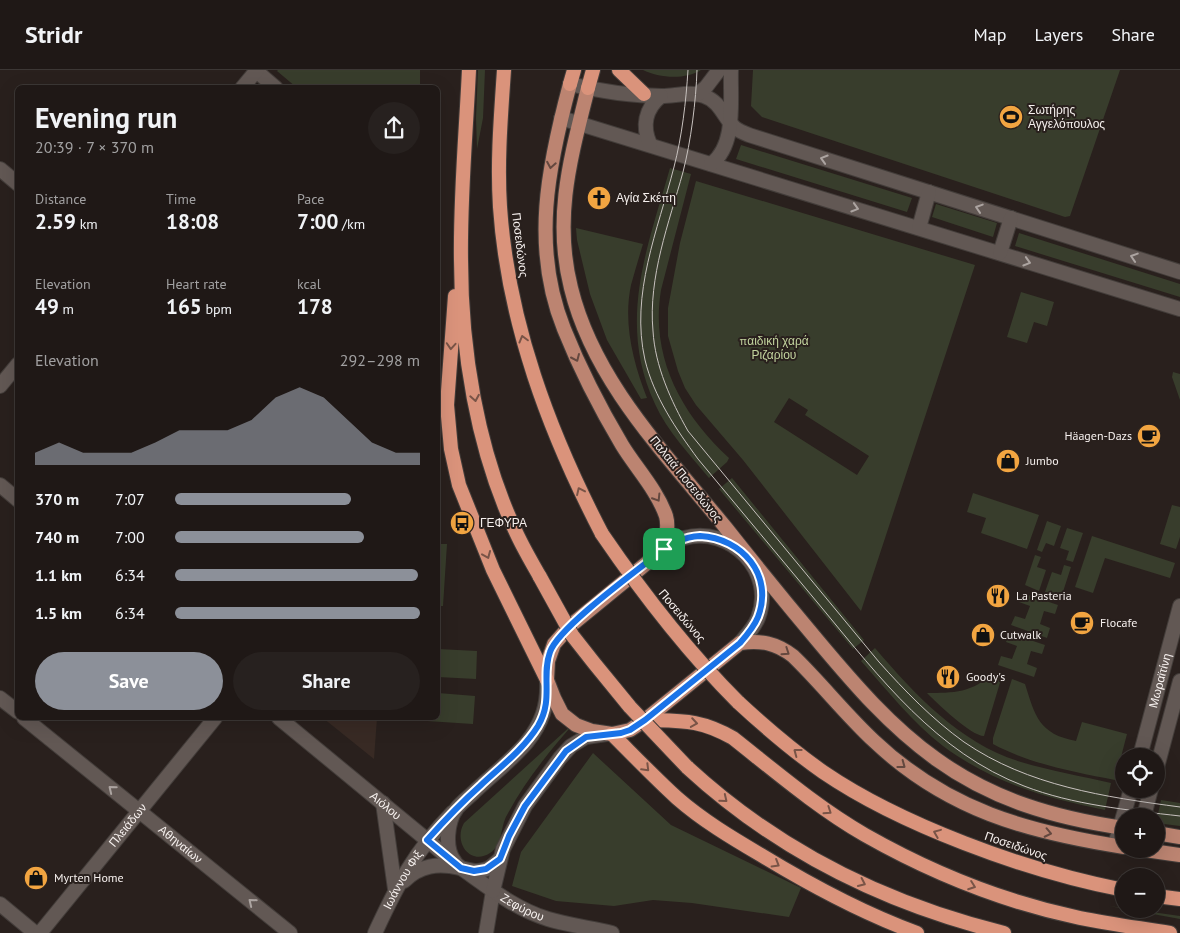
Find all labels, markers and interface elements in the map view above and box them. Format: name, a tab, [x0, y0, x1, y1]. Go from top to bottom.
text: Stridr	[25, 19, 82, 50]
text: Map	[974, 23, 1006, 46]
text: Layers	[1034, 23, 1083, 46]
text: Share	[1111, 23, 1155, 46]
text: Evening run	[35, 99, 177, 136]
button: share	[368, 102, 420, 154]
place label: Σωτήρης Αγγελόπουλος	[1028, 102, 1105, 131]
sports icon: Σωτήρης Αγγελόπουλος	[998, 104, 1024, 130]
text: 20:39 · 7 × 370 m	[35, 137, 154, 157]
one-way arrow	[820, 154, 829, 164]
one-way arrow	[546, 161, 556, 170]
church icon: Αγία Σκέπη	[586, 185, 612, 211]
text: Distance	[35, 190, 86, 208]
text: Time	[166, 190, 196, 208]
text: Pace	[297, 190, 324, 208]
place label: Αγία Σκέπη	[616, 190, 676, 205]
one-way arrow	[850, 203, 858, 213]
one-way arrow	[975, 203, 983, 213]
text: 2.59	[35, 208, 76, 235]
text: 18:08	[166, 208, 219, 235]
text: 7:00	[297, 208, 338, 235]
street label: Ποσειδώνος	[509, 212, 532, 278]
text: km	[76, 215, 98, 233]
text: /km	[338, 215, 365, 233]
one-way arrow	[1130, 253, 1138, 263]
one-way arrow	[1022, 256, 1030, 266]
text: Elevation	[35, 275, 91, 293]
text: Heart rate	[166, 275, 227, 293]
text: kcal	[297, 275, 321, 293]
text: 49	[35, 293, 59, 320]
text: 165	[166, 293, 202, 320]
text: 178	[297, 293, 333, 320]
text: m	[59, 300, 74, 318]
text: bpm	[202, 300, 232, 318]
park label: παιδική χαρά Ριζαρίου	[739, 333, 809, 362]
one-way arrow	[518, 335, 529, 344]
one-way arrow	[446, 342, 457, 350]
text: Elevation	[35, 350, 99, 370]
text: 292–298 m	[340, 350, 420, 370]
one-way arrow	[570, 353, 581, 362]
one-way arrow	[469, 394, 479, 402]
cafe icon: Häagen-Dazs	[1136, 423, 1162, 449]
place label: Häagen-Dazs	[1064, 428, 1132, 443]
street label: Παλαιά Ποσειδώνος	[647, 433, 726, 525]
shop icon: Jumbo	[995, 448, 1021, 474]
place label: Jumbo	[1025, 453, 1059, 468]
one-way arrow	[575, 487, 586, 496]
text: 370 m	[35, 489, 79, 509]
text: 7:07	[115, 489, 145, 509]
one-way arrow	[651, 493, 661, 502]
bus stop icon: ΓΕΦΥΡΑ	[449, 510, 475, 536]
place label: ΓΕΦΥΡΑ	[480, 515, 527, 530]
text: 740 m	[35, 527, 79, 547]
text: 7:00	[115, 527, 145, 547]
pin	[643, 528, 685, 570]
icon: arrive	[650, 535, 678, 563]
one-way arrow	[481, 550, 491, 558]
text: 1.1 km	[35, 565, 82, 585]
text: 6:34	[115, 565, 145, 585]
restaurant icon: La Pasteria	[985, 583, 1011, 609]
street label: Ποσειδώνος	[656, 586, 709, 646]
place label: La Pasteria	[1016, 588, 1072, 603]
text: 1.5 km	[35, 603, 82, 623]
text: 6:34	[115, 603, 145, 623]
cafe icon: Flocafe	[1069, 610, 1095, 636]
place label: Flocafe	[1100, 615, 1137, 630]
shop icon: Cutwalk	[970, 622, 996, 648]
place label: Cutwalk	[1000, 627, 1041, 642]
one-way arrow	[781, 645, 790, 655]
button: Save	[35, 652, 223, 710]
button: Share	[233, 652, 420, 710]
street label: Μωραϊτίνη	[1145, 652, 1174, 709]
restaurant icon: Goody's	[935, 664, 961, 690]
place label: Goody's	[966, 669, 1005, 684]
one-way arrow	[690, 717, 698, 727]
map controls	[1115, 748, 1165, 918]
button: locate	[1115, 748, 1165, 798]
one-way arrow	[793, 749, 803, 758]
one-way arrow	[896, 759, 906, 768]
one-way arrow	[641, 762, 650, 771]
one-way arrow	[109, 786, 118, 794]
street label: Αιόλου	[367, 788, 405, 823]
one-way arrow	[718, 793, 727, 802]
street label: Πλειάδων	[105, 800, 149, 850]
one-way arrow	[822, 805, 832, 814]
button: +	[1115, 808, 1165, 858]
street label: Αθηναίων	[156, 822, 206, 866]
one-way arrow	[1044, 827, 1053, 838]
one-way arrow	[933, 828, 942, 839]
street label: Ποσειδώνος	[983, 828, 1050, 863]
street label: Ιωάννου Φιξ	[379, 847, 426, 911]
one-way arrow	[771, 858, 780, 868]
shop icon: Myrten Home	[23, 865, 49, 891]
button: −	[1115, 868, 1165, 918]
place label: Myrten Home	[54, 870, 124, 885]
one-way arrow	[857, 877, 866, 888]
one-way arrow	[967, 880, 976, 890]
street label: Ζεφύρου	[498, 890, 546, 924]
one-way arrow	[249, 900, 258, 908]

